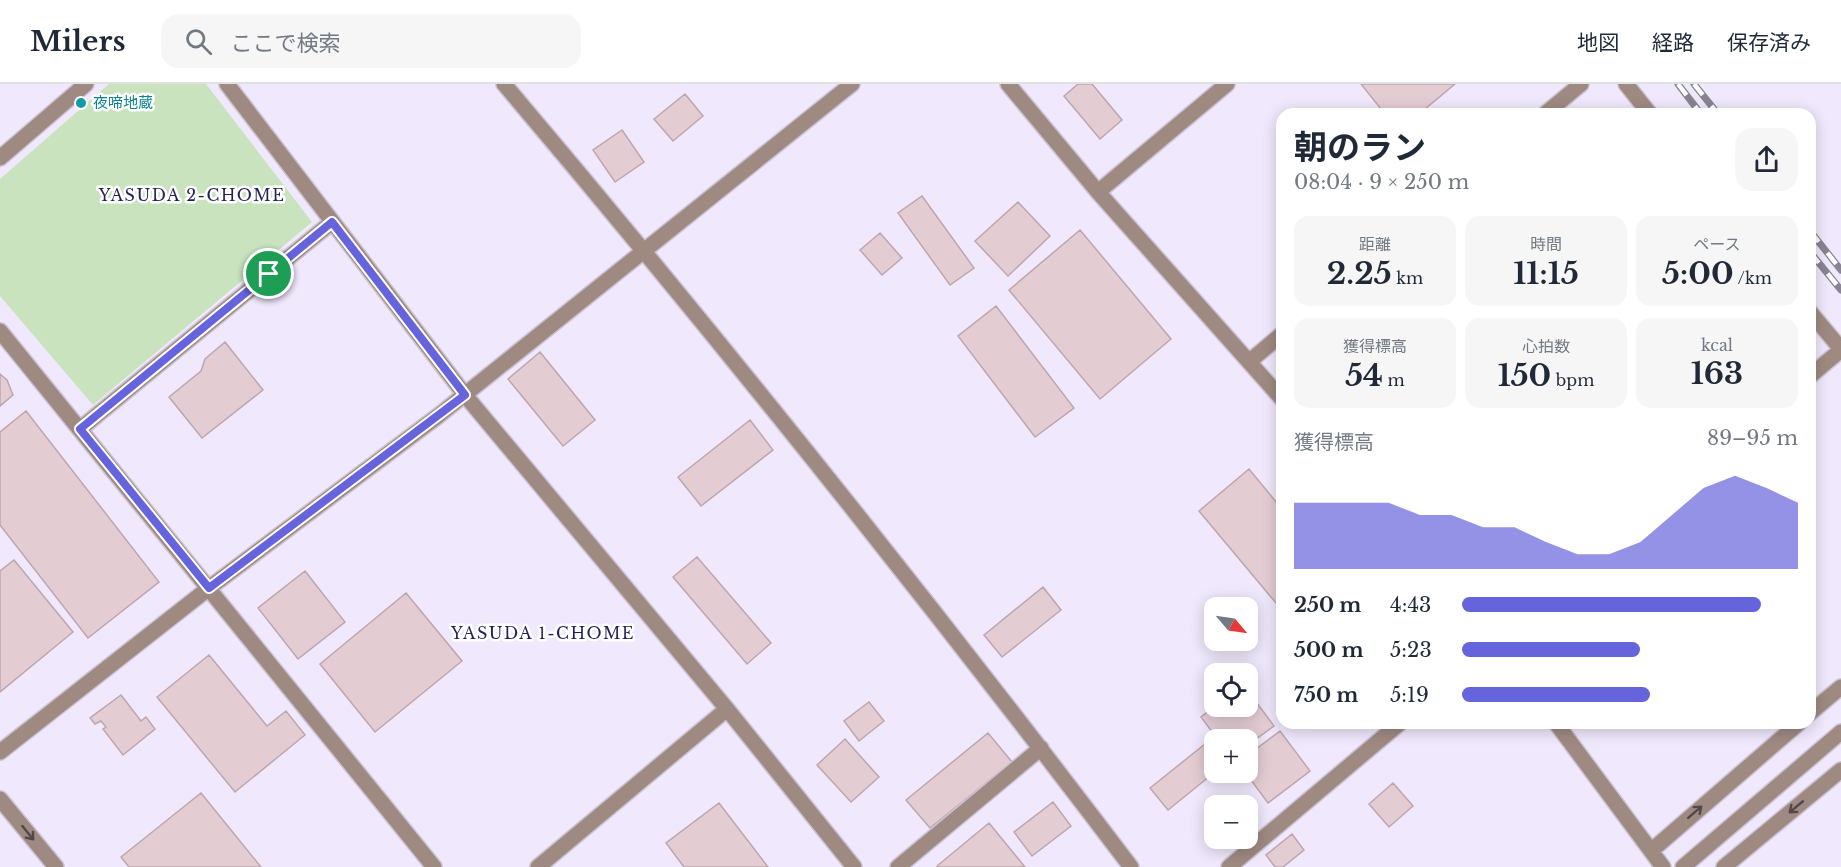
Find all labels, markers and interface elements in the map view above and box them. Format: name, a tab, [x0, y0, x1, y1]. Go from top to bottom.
search box	[161, 14, 581, 68]
text: Milers	[30, 24, 125, 59]
icon: search	[182, 25, 215, 58]
text: ここで検索	[230, 30, 341, 57]
text: 地図	[1577, 30, 1619, 56]
text: 経路	[1652, 30, 1694, 56]
text: 保存済み	[1727, 30, 1811, 56]
place label: 夜啼地蔵	[93, 93, 153, 112]
marker: 夜啼地蔵	[74, 96, 88, 110]
text: 朝のラン	[1294, 127, 1426, 168]
button: share	[1735, 128, 1798, 191]
text: 08:04 · 9 × 250 m	[1294, 170, 1469, 194]
district label: YASUDA 2-CHOME	[98, 185, 285, 205]
text: 距離	[1359, 234, 1391, 254]
text: 時間	[1530, 234, 1562, 254]
text: ペース	[1693, 234, 1741, 254]
pin	[243, 248, 294, 299]
text: 2.25	[1327, 255, 1392, 292]
text: 11:15	[1513, 255, 1579, 292]
text: 5:00	[1662, 255, 1734, 292]
icon: arrive	[252, 257, 285, 290]
text: km	[1392, 268, 1423, 288]
text: /km	[1734, 268, 1772, 288]
text: kcal	[1701, 335, 1733, 355]
text: 獲得標高	[1343, 336, 1407, 356]
text: 心拍数	[1522, 336, 1570, 356]
text: 163	[1691, 355, 1743, 392]
text: 54	[1345, 357, 1383, 394]
text: 150	[1498, 357, 1551, 394]
text: m	[1383, 370, 1405, 390]
text: bpm	[1551, 370, 1594, 390]
text: 89–95 m	[1707, 426, 1798, 450]
text: 獲得標高	[1294, 430, 1374, 454]
text: 250 m	[1294, 593, 1361, 617]
text: 4:43	[1390, 593, 1431, 617]
north arrow	[1204, 597, 1258, 651]
map controls	[1204, 597, 1258, 849]
district label: YASUDA 1-CHOME	[450, 623, 635, 643]
text: 500 m	[1294, 638, 1364, 662]
text: 5:23	[1390, 638, 1432, 662]
button: locate	[1204, 663, 1258, 717]
text: 750 m	[1294, 683, 1358, 707]
text: 5:19	[1390, 683, 1429, 707]
button: +	[1204, 729, 1258, 783]
button: −	[1204, 795, 1258, 849]
one-way arrow	[1789, 800, 1804, 814]
one-way arrow	[1687, 806, 1703, 819]
one-way arrow	[21, 825, 35, 840]

